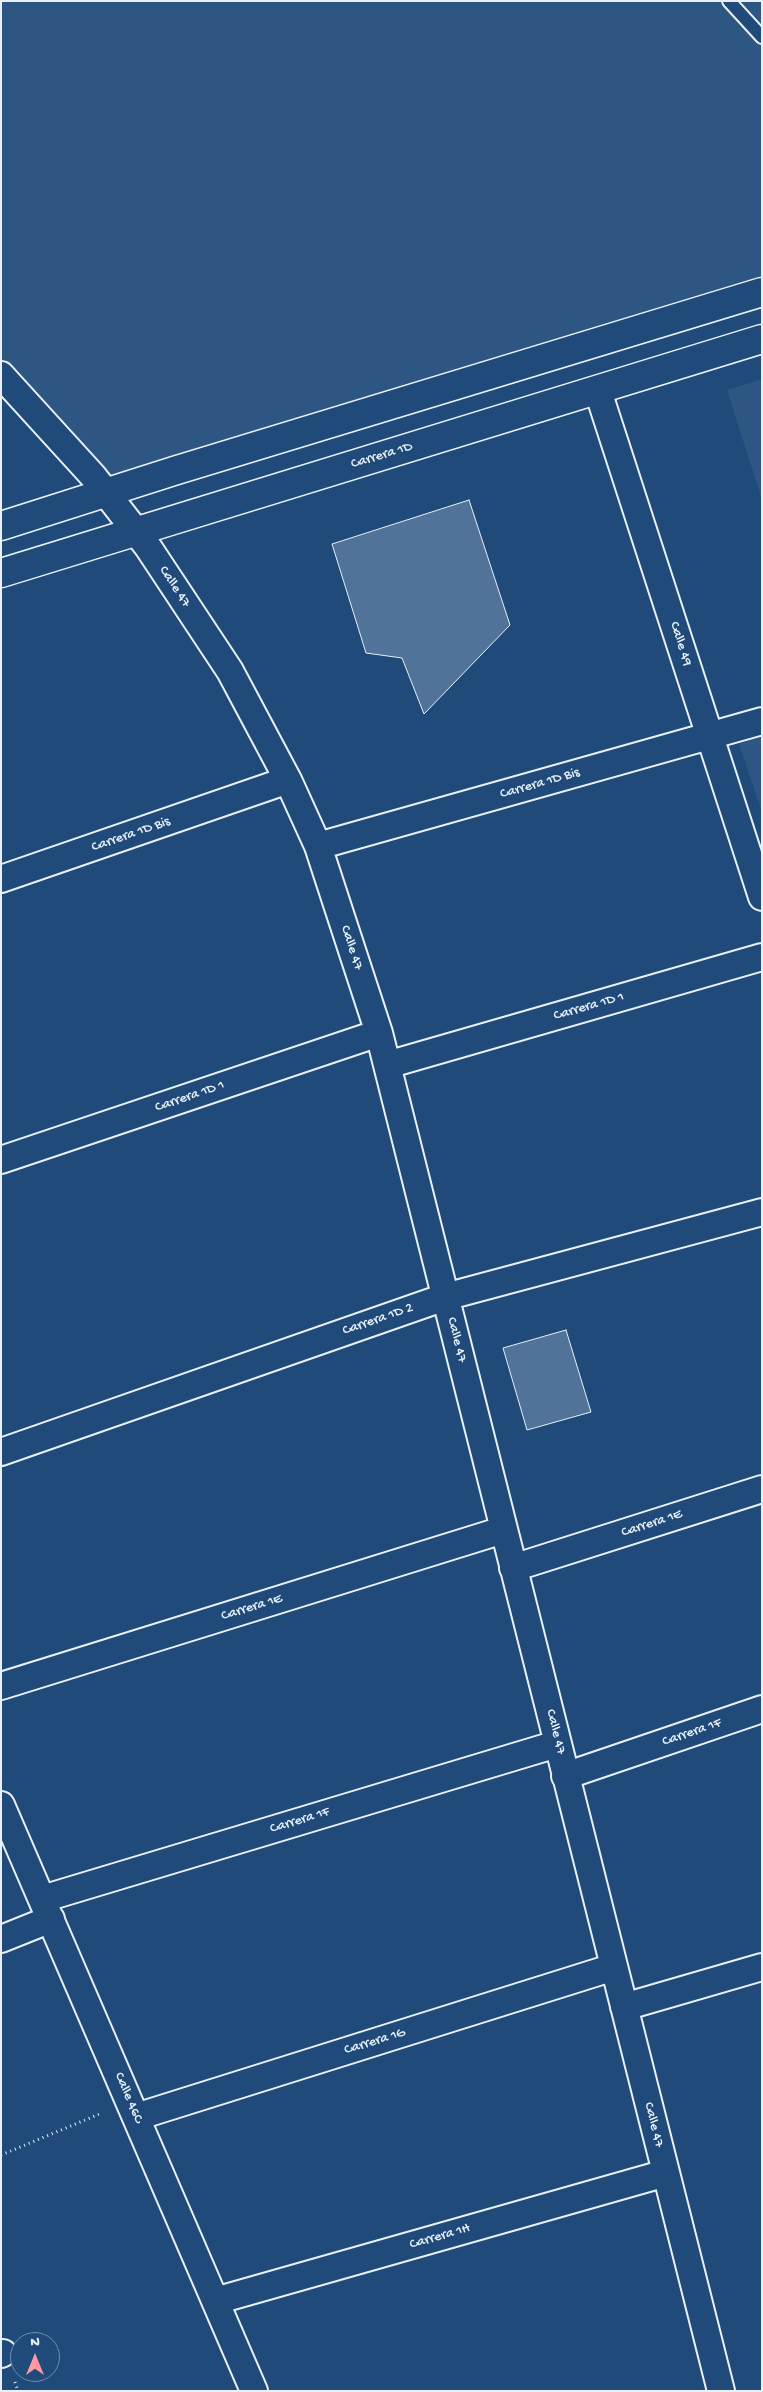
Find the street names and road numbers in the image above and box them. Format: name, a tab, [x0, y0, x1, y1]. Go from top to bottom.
street label: Carrera 1D	[349, 439, 415, 473]
street label: Calle 47	[154, 563, 194, 611]
street label: Calle 49	[665, 620, 695, 668]
street label: Carrera 1D Bis	[498, 765, 582, 803]
street label: Carrera 1D Bis	[90, 814, 172, 856]
street label: Calle 47	[336, 924, 366, 972]
street label: Carrera 1D 1	[552, 989, 626, 1025]
street label: Carrera 1D 1	[153, 1077, 227, 1117]
street label: Carrera 1D 2	[341, 1300, 415, 1340]
street label: Calle 47	[442, 1316, 470, 1364]
street label: Carrera 1E	[619, 1506, 685, 1542]
street label: Carrera 1E	[219, 1591, 285, 1625]
street label: Calle 47	[541, 1708, 569, 1756]
street label: Carrera 1F	[660, 1715, 724, 1751]
street label: Carrera 1F	[268, 1804, 332, 1838]
street label: Carrera 1G	[342, 2025, 408, 2059]
street label: Calle 46C	[110, 2070, 146, 2126]
street label: Calle 47	[639, 2101, 667, 2149]
street label: Carrera 1H	[408, 2220, 472, 2254]

